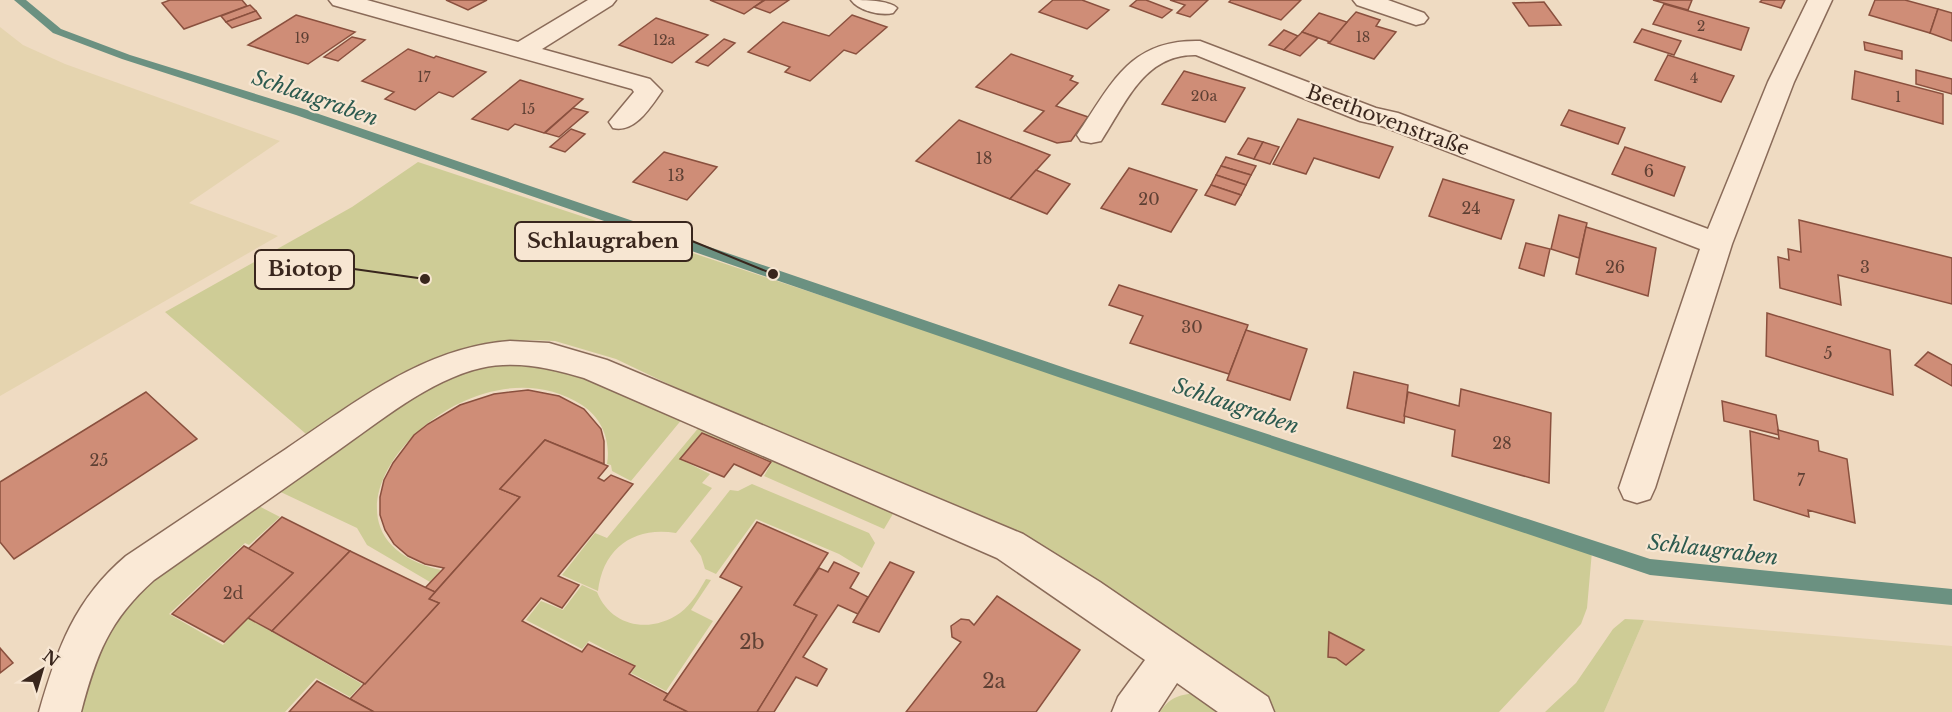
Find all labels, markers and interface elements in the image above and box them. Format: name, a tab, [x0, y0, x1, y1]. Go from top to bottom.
house number: 2	[1697, 17, 1705, 35]
house number: 18	[1356, 28, 1370, 46]
house number: 19	[294, 29, 310, 47]
house number: 12a	[653, 31, 676, 49]
water label: Schlaugraben	[249, 64, 381, 132]
house number: 17	[417, 68, 432, 86]
house number: 4	[1690, 69, 1698, 87]
street label: Beethovenstraße	[1303, 79, 1473, 161]
house number: 20a	[1191, 87, 1217, 105]
house number: 1	[1895, 88, 1901, 106]
house number: 15	[521, 100, 535, 118]
house number: 18	[976, 148, 992, 168]
house number: 6	[1644, 161, 1654, 181]
house number: 13	[668, 165, 685, 185]
house number: 20	[1138, 189, 1160, 209]
house number: 24	[1461, 198, 1481, 218]
callout: Schlaugraben	[515, 222, 692, 261]
text: Schlaugraben	[527, 228, 679, 254]
callout: Biotop	[255, 250, 354, 289]
text: Biotop	[268, 256, 342, 282]
house number: 26	[1605, 257, 1625, 277]
house number: 3	[1860, 257, 1870, 277]
house number: 30	[1181, 317, 1203, 337]
house number: 5	[1823, 343, 1833, 363]
water label: Schlaugraben	[1170, 372, 1302, 440]
house number: 28	[1492, 433, 1512, 453]
house number: 25	[90, 450, 108, 470]
house number: 7	[1797, 470, 1806, 490]
water label: Schlaugraben	[1646, 529, 1780, 571]
house number: 2d	[223, 583, 244, 603]
house number: 2b	[739, 630, 765, 654]
north arrow	[12, 640, 72, 700]
text: N	[39, 646, 63, 671]
house number: 2a	[982, 669, 1007, 693]

